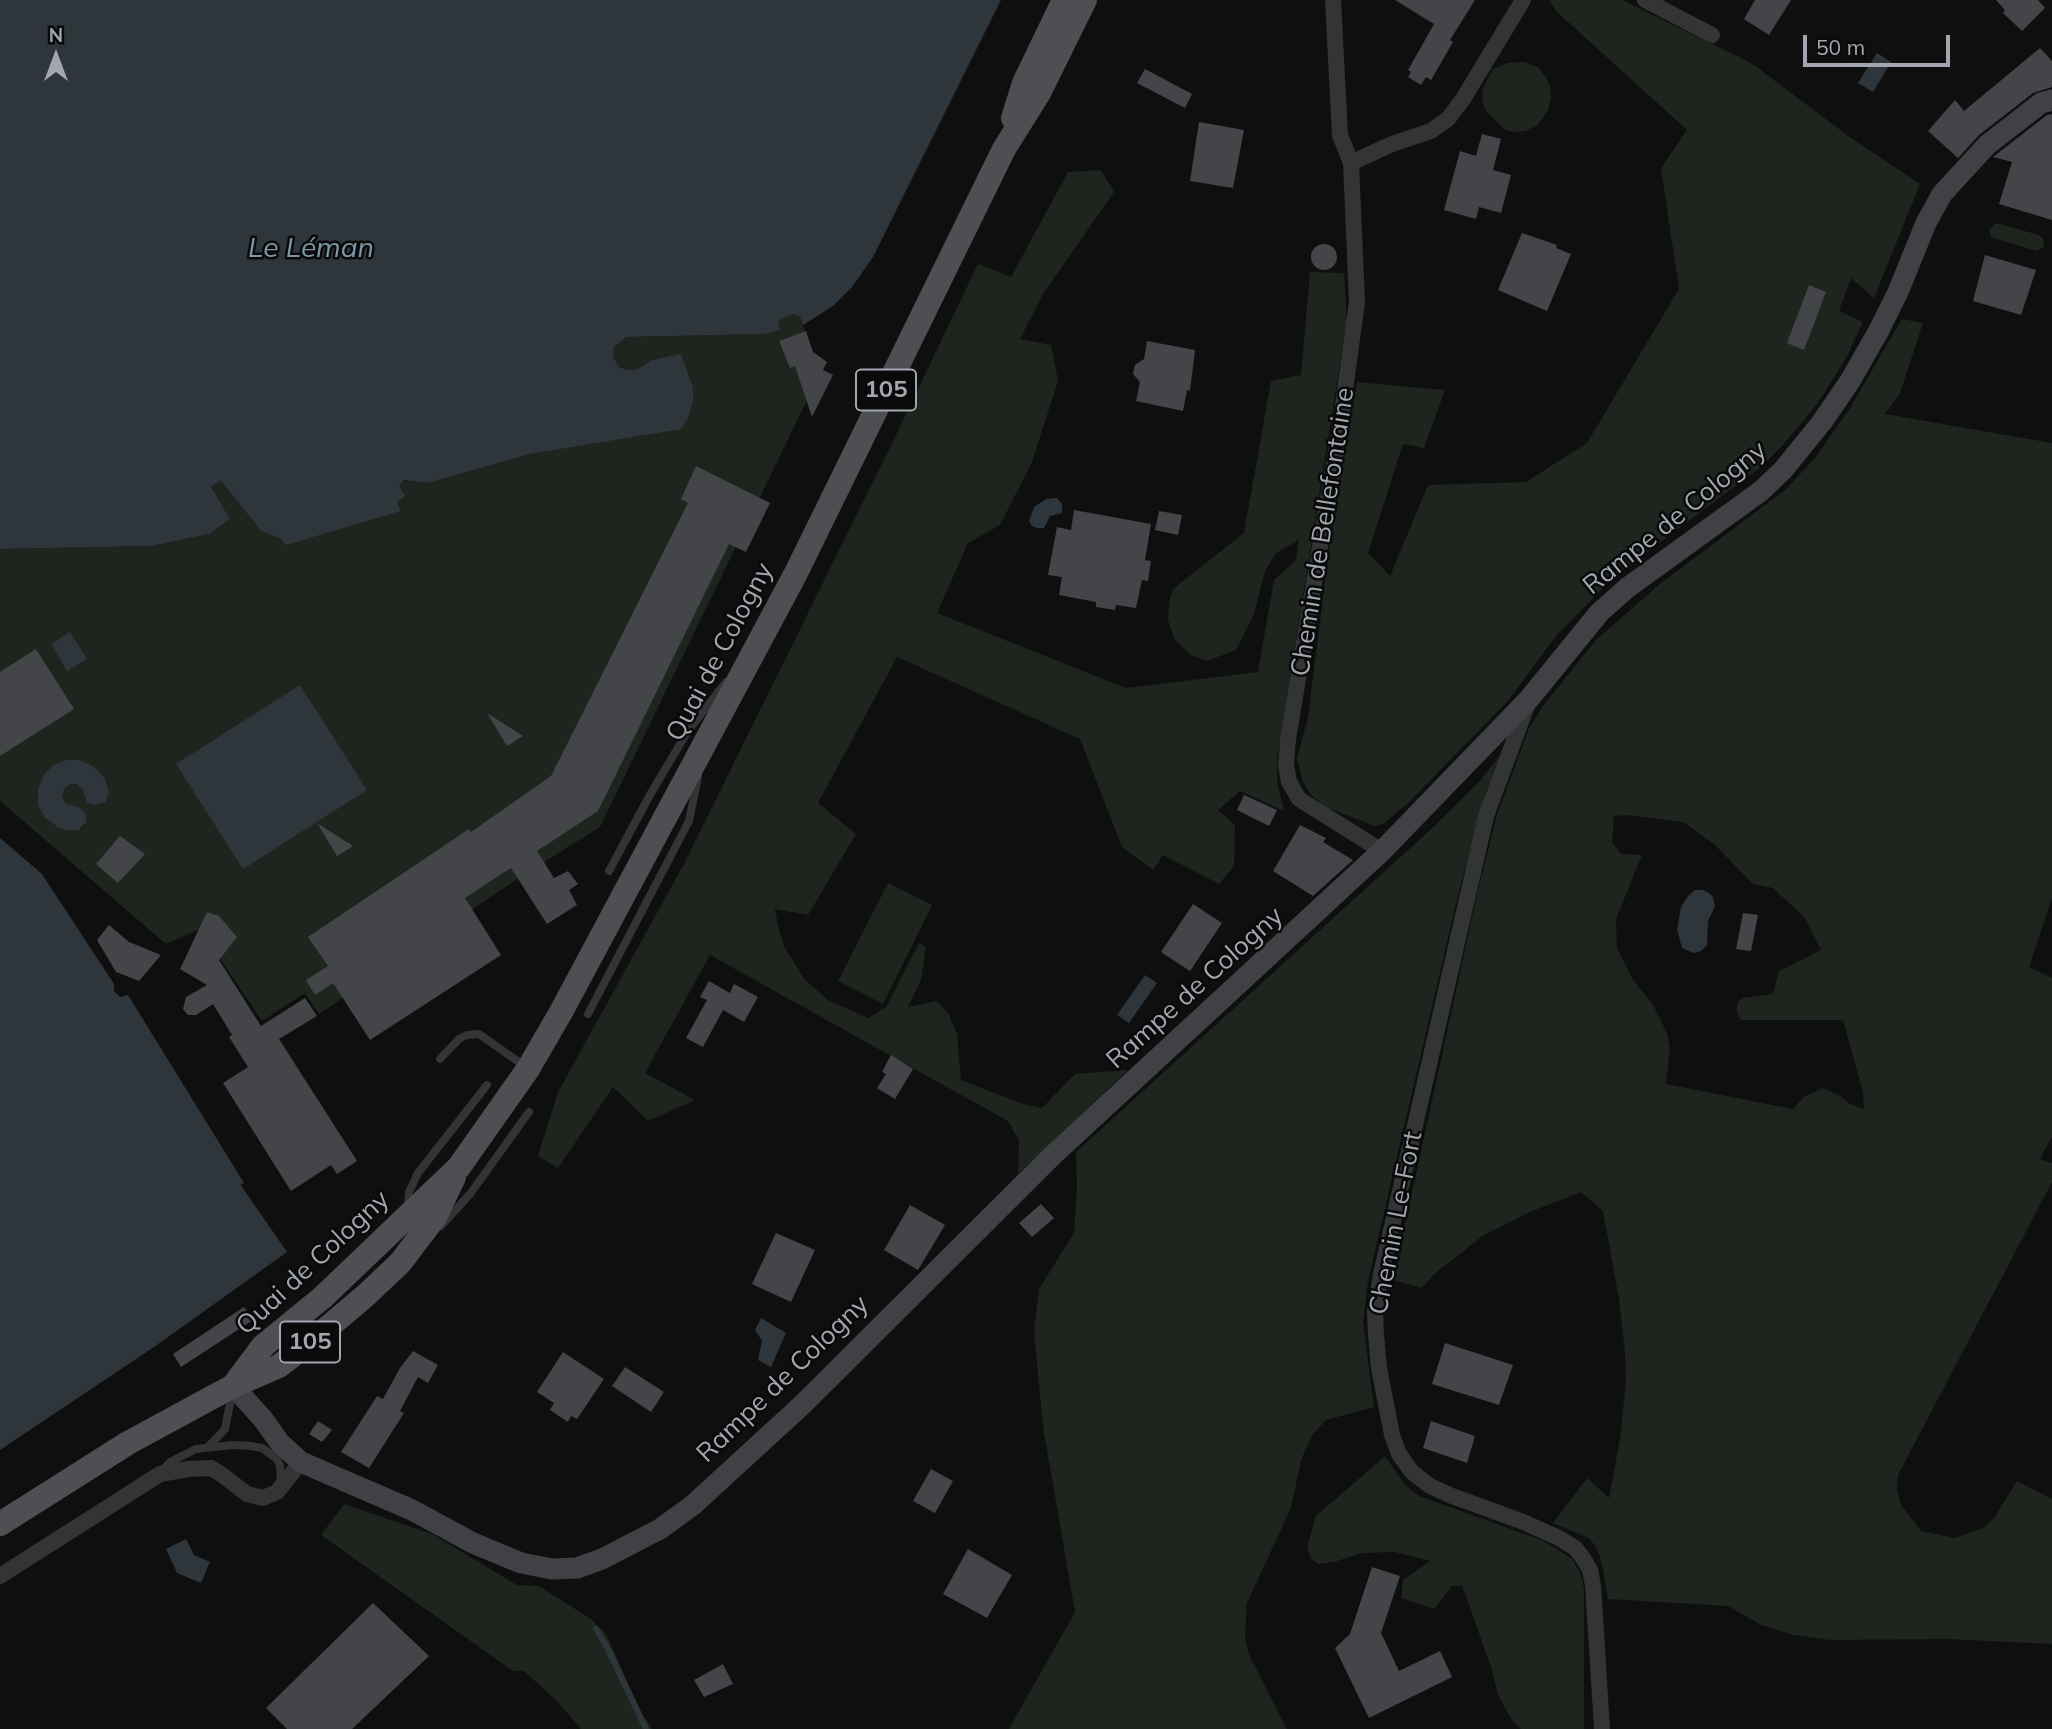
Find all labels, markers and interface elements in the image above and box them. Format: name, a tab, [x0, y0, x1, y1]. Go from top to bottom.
north arrow	[21, 21, 91, 91]
scale bar	[1807, 21, 1954, 65]
text: N	[49, 23, 63, 47]
text: 50 m	[1816, 34, 1865, 60]
water label: Le Léman	[248, 232, 374, 266]
road number: 105	[856, 370, 916, 410]
street label: Chemin de Bellefontaine	[1285, 385, 1361, 679]
street label: Rampe de Cologny	[1577, 435, 1773, 601]
street label: Quai de Cologny	[660, 557, 780, 747]
street label: Rampe de Cologny	[1100, 901, 1290, 1075]
street label: Chemin Le-Fort	[1363, 1129, 1429, 1317]
street label: Quai de Cologny	[230, 1184, 396, 1342]
street label: Rampe de Cologny	[691, 1289, 875, 1469]
road number: 105	[280, 1322, 340, 1362]

